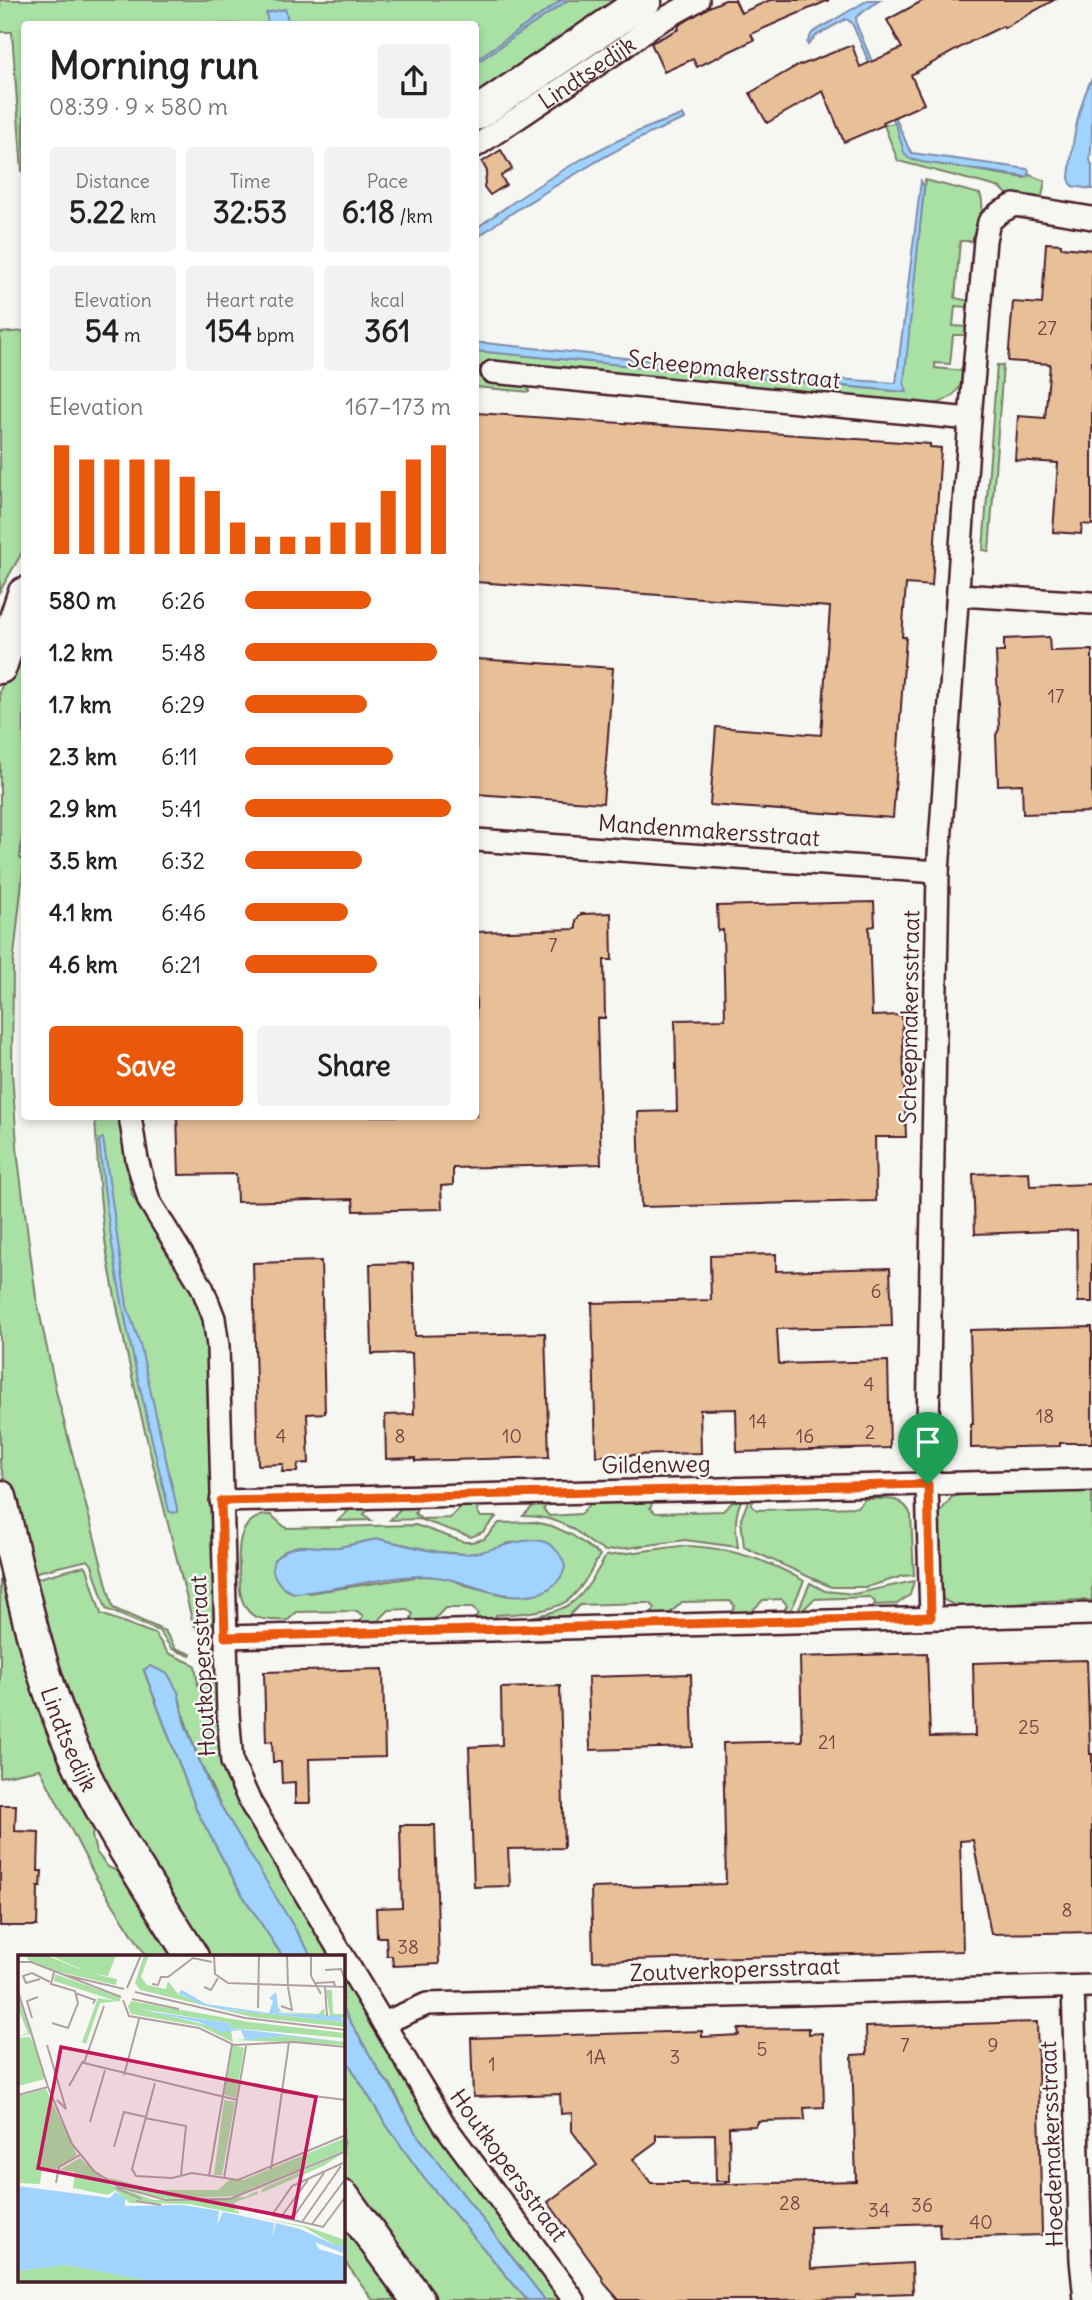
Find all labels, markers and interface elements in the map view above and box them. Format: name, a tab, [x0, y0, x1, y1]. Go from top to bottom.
street label: Lindtsedijk	[532, 29, 641, 115]
text: Morning run	[49, 42, 259, 89]
button: share	[377, 44, 451, 118]
text: 08:39 · 9 × 580 m	[49, 92, 228, 121]
text: Distance	[76, 169, 150, 193]
text: Time	[229, 169, 271, 193]
text: Pace	[367, 169, 408, 193]
text: 5.22	[69, 193, 125, 231]
text: 32:53	[213, 193, 287, 231]
text: 6:18	[342, 193, 395, 231]
text: km	[125, 204, 156, 228]
text: /km	[395, 204, 433, 228]
text: Elevation	[74, 288, 152, 312]
text: Heart rate	[206, 288, 294, 312]
text: kcal	[370, 288, 404, 312]
text: 54	[85, 312, 119, 350]
text: 154	[205, 312, 252, 350]
text: 361	[364, 312, 410, 350]
house number: 27	[1037, 316, 1057, 340]
text: m	[119, 323, 141, 347]
text: bpm	[252, 323, 295, 347]
street label: Scheepmakersstraat	[626, 343, 842, 395]
text: Elevation	[49, 392, 143, 421]
text: 167–173 m	[345, 392, 451, 421]
text: 580 m	[49, 586, 116, 615]
text: 6:26	[161, 586, 205, 615]
text: 1.2 km	[49, 638, 113, 667]
text: 5:48	[161, 638, 206, 667]
house number: 17	[1048, 684, 1064, 708]
text: 1.7 km	[49, 690, 112, 719]
text: 6:29	[161, 690, 205, 719]
text: 2.3 km	[49, 742, 117, 771]
text: 6:11	[161, 742, 198, 771]
text: 2.9 km	[49, 794, 117, 823]
text: 5:41	[161, 794, 202, 823]
street label: Mandenmakersstraat	[597, 808, 821, 852]
text: 3.5 km	[49, 846, 117, 875]
text: 6:32	[161, 846, 205, 875]
text: 4.1 km	[49, 898, 113, 927]
text: 6:46	[161, 898, 206, 927]
street label: Scheepmakersstraat	[893, 909, 925, 1124]
house number: 7	[548, 933, 558, 957]
text: 4.6 km	[49, 950, 118, 979]
text: 6:21	[161, 950, 201, 979]
button: Save	[49, 1026, 243, 1106]
button: Share	[257, 1026, 451, 1106]
house number: 6	[871, 1279, 881, 1303]
house number: 4	[864, 1372, 875, 1396]
house number: 18	[1036, 1404, 1054, 1428]
house number: 14	[749, 1409, 767, 1433]
pin	[898, 1412, 958, 1484]
house number: 2	[865, 1420, 875, 1444]
icon: arrive	[909, 1423, 947, 1461]
house number: 4	[276, 1424, 287, 1448]
house number: 8	[395, 1424, 405, 1448]
house number: 10	[502, 1424, 522, 1448]
house number: 16	[796, 1424, 814, 1448]
street label: Gildenweg	[601, 1449, 711, 1479]
street label: Houtkopersstraat	[183, 1574, 221, 1758]
street label: Lindtsedijk	[35, 1683, 105, 1796]
house number: 25	[1018, 1715, 1040, 1739]
house number: 21	[818, 1730, 836, 1754]
house number: 8	[1062, 1898, 1072, 1922]
house number: 38	[397, 1935, 419, 1959]
street label: Zoutverkopersstraat	[629, 1951, 841, 1987]
inset map	[18, 1955, 345, 2282]
house number: 7	[900, 2033, 910, 2057]
house number: 9	[988, 2033, 998, 2057]
house number: 5	[757, 2037, 767, 2061]
street label: Hoedemakersstraat	[1033, 2040, 1069, 2247]
house number: 1A	[586, 2045, 606, 2069]
house number: 3	[670, 2045, 680, 2069]
house number: 1	[488, 2052, 496, 2076]
street label: Houtkopersstraat	[444, 2083, 574, 2247]
house number: 28	[779, 2191, 801, 2215]
house number: 36	[911, 2193, 933, 2217]
house number: 34	[868, 2198, 890, 2222]
house number: 40	[969, 2210, 993, 2234]

